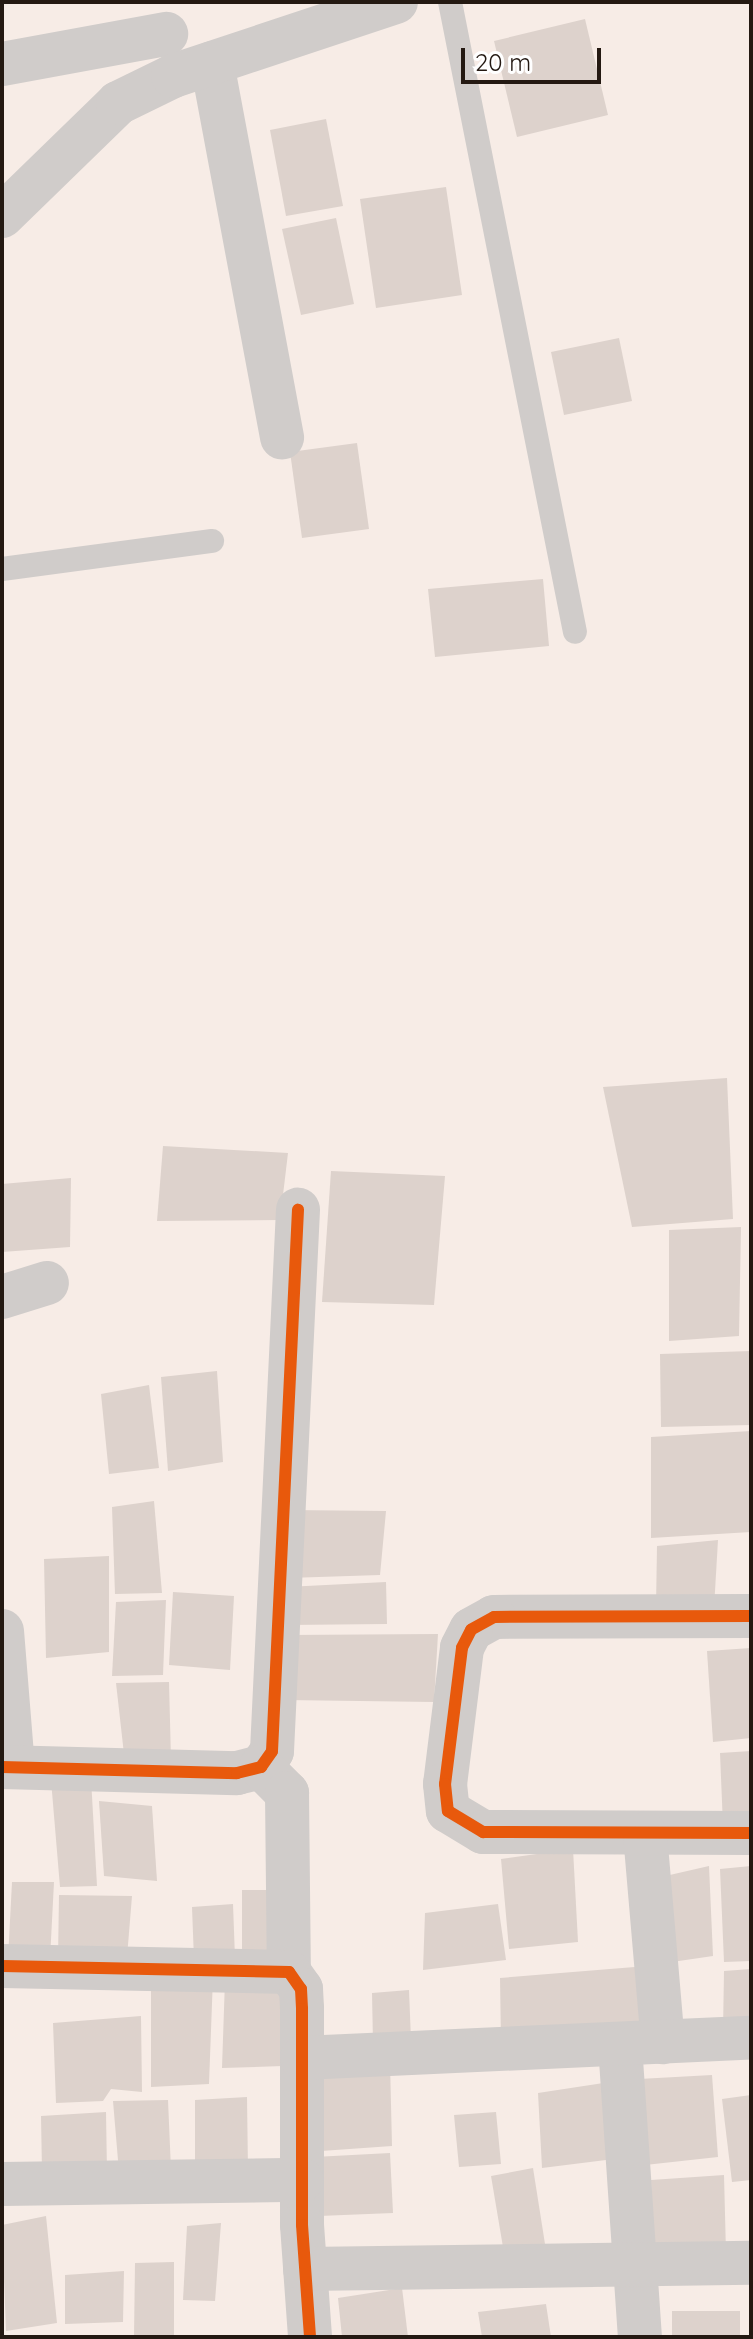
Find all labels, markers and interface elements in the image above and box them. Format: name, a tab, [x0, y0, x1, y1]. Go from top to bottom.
scale bar	[465, 32, 605, 82]
text: 20 m	[475, 47, 531, 77]

